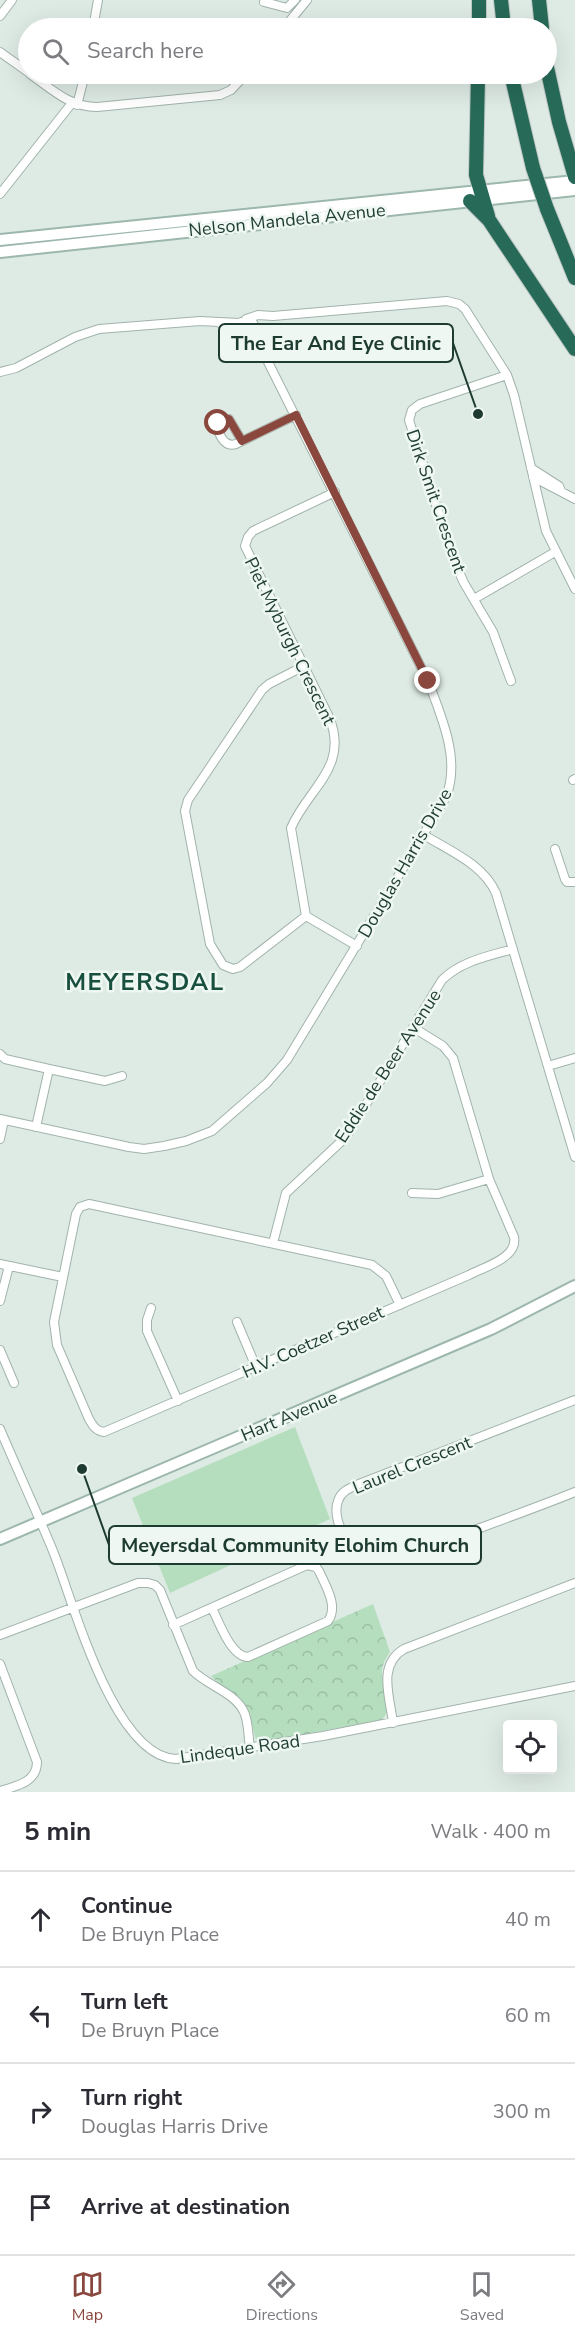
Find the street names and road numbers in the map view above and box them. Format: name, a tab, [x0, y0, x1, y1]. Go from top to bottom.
street label: Nelson Mandela Avenue	[187, 198, 387, 242]
street label: Dirk Smit Crescent	[400, 426, 472, 577]
street label: Piet Myburgh Crescent	[239, 553, 341, 730]
street label: Douglas Harris Drive	[352, 784, 458, 942]
street label: Eddie de Beer Avenue	[329, 985, 447, 1147]
street label: H.V. Coetzer Street	[239, 1300, 388, 1384]
street label: Hart Avenue	[237, 1385, 341, 1447]
street label: Laurel Crescent	[349, 1430, 476, 1500]
street label: Lindeque Road	[178, 1729, 302, 1769]

